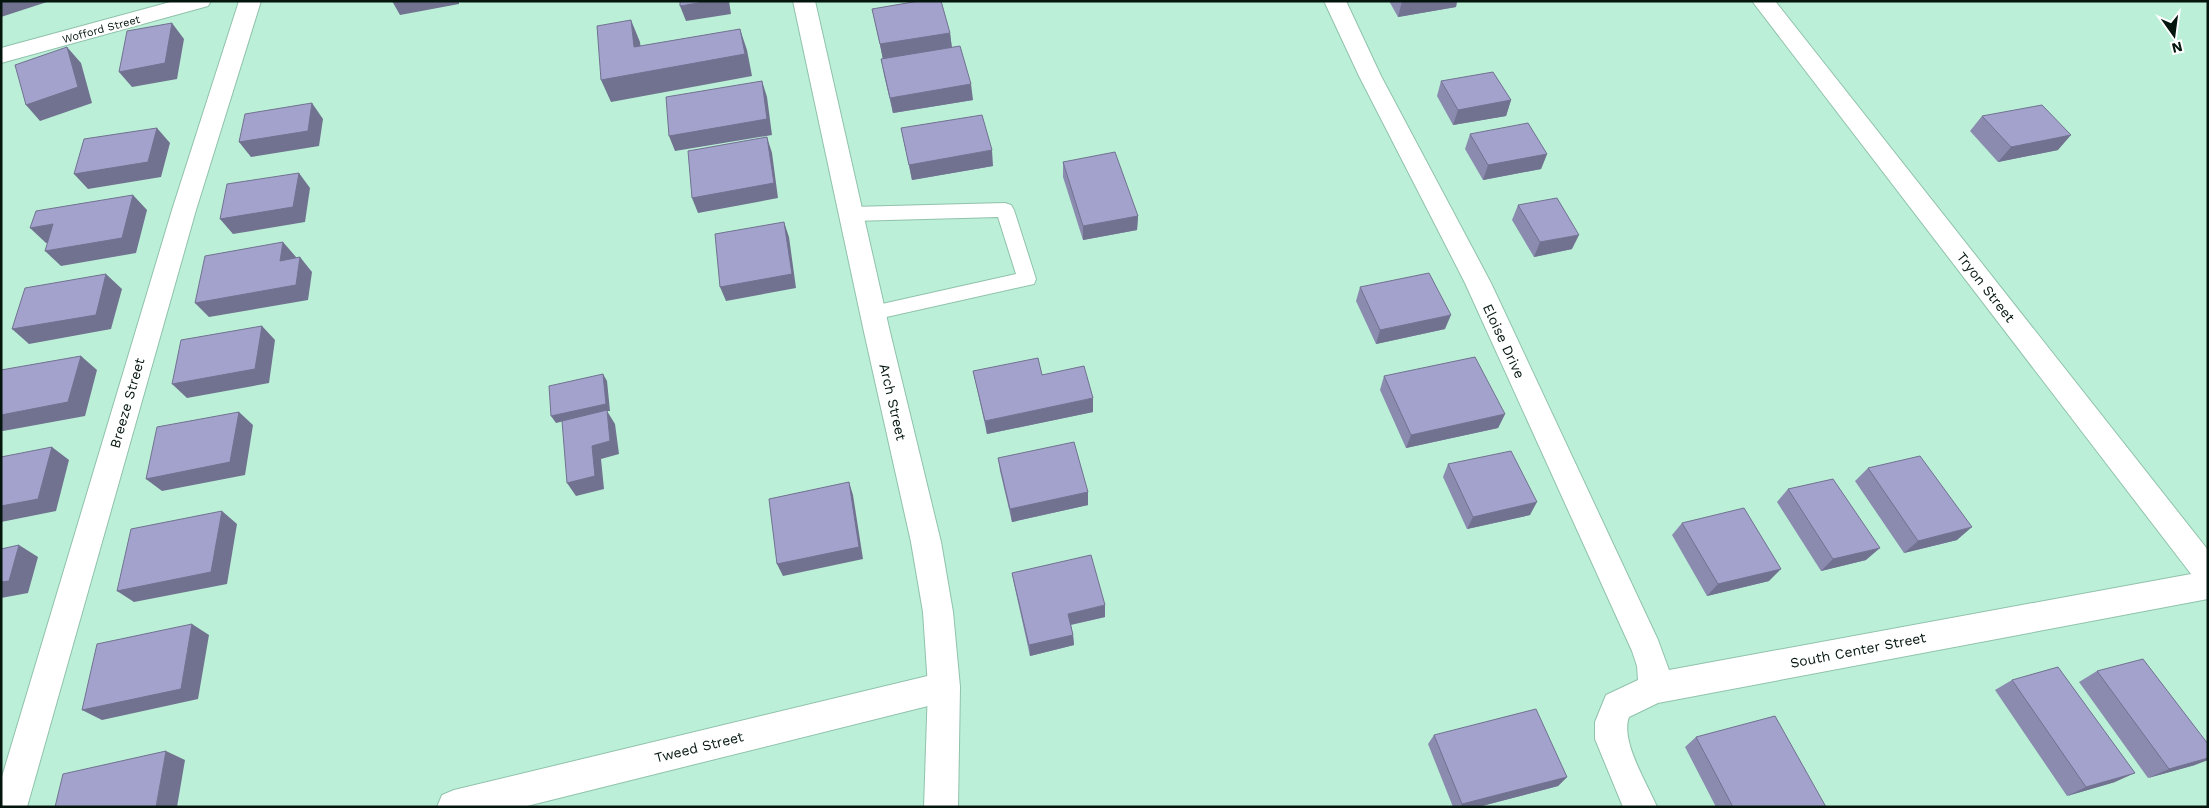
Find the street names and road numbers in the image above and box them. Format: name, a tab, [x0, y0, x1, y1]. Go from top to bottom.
street label: Wofford Street	[61, 13, 142, 46]
street label: Tryon Street	[1954, 249, 2018, 325]
street label: Eloise Drive	[1480, 301, 1528, 381]
street label: Breeze Street	[106, 356, 148, 450]
street label: Arch Street	[876, 362, 910, 442]
street label: South Center Street	[1789, 629, 1927, 671]
street label: Tweed Street	[653, 728, 745, 766]

